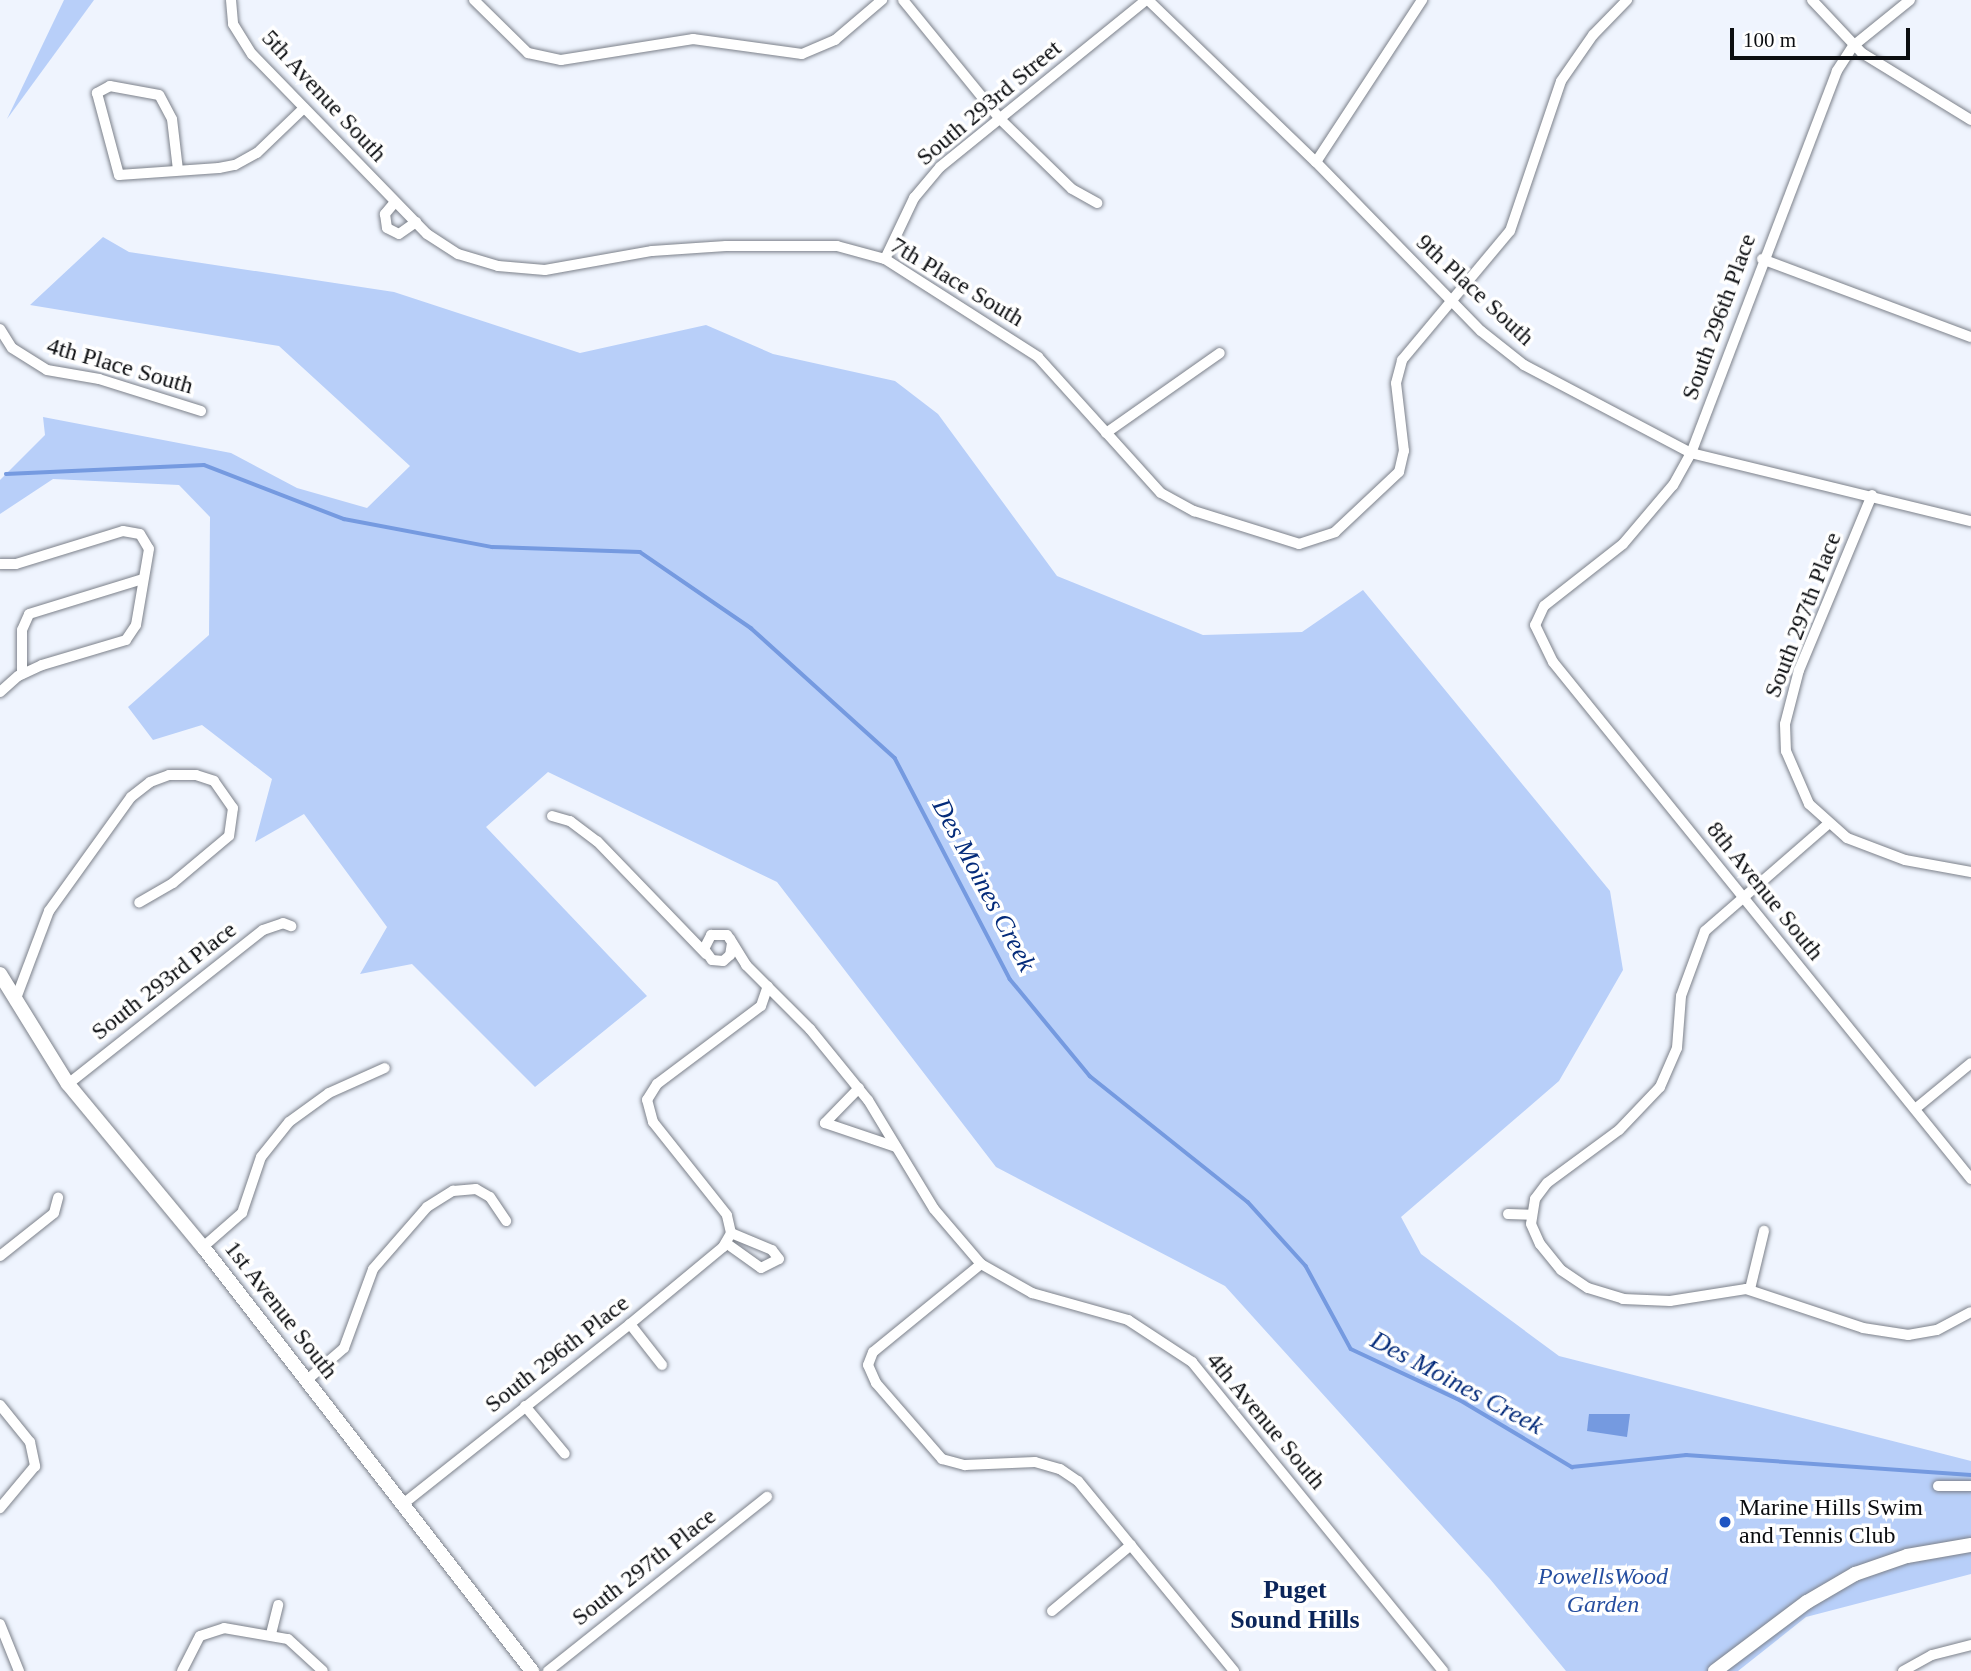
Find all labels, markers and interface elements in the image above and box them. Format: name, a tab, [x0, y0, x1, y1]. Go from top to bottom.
scale bar	[1733, 14, 1913, 58]
street label: 5th Avenue South	[255, 23, 393, 169]
text: 100 m	[1743, 28, 1796, 52]
street label: South 293rd Street	[911, 34, 1067, 172]
street label: 9th Place South	[1410, 228, 1540, 352]
street label: South 296th Place	[1676, 230, 1762, 404]
street label: 7th Place South	[885, 231, 1029, 333]
street label: 4th Place South	[44, 331, 196, 401]
street label: South 297th Place	[1758, 528, 1848, 702]
water label: Des Moines Creek	[925, 793, 1043, 977]
street label: 8th Avenue South	[1700, 815, 1830, 967]
street label: South 293rd Place	[86, 915, 242, 1047]
street label: 1st Avenue South	[218, 1235, 344, 1385]
street label: South 296th Place	[479, 1289, 635, 1419]
water label: Des Moines Creek	[1365, 1324, 1549, 1442]
street label: 4th Avenue South	[1200, 1346, 1332, 1496]
place label: Marine Hills Swim and Tennis Club	[1739, 1494, 1923, 1550]
street label: South 297th Place	[566, 1502, 722, 1632]
marker: Marine Hills Swim and Tennis Club	[1717, 1514, 1733, 1530]
park label: PowellsWood Garden	[1538, 1563, 1668, 1619]
district label: Puget Sound Hills	[1230, 1574, 1360, 1636]

